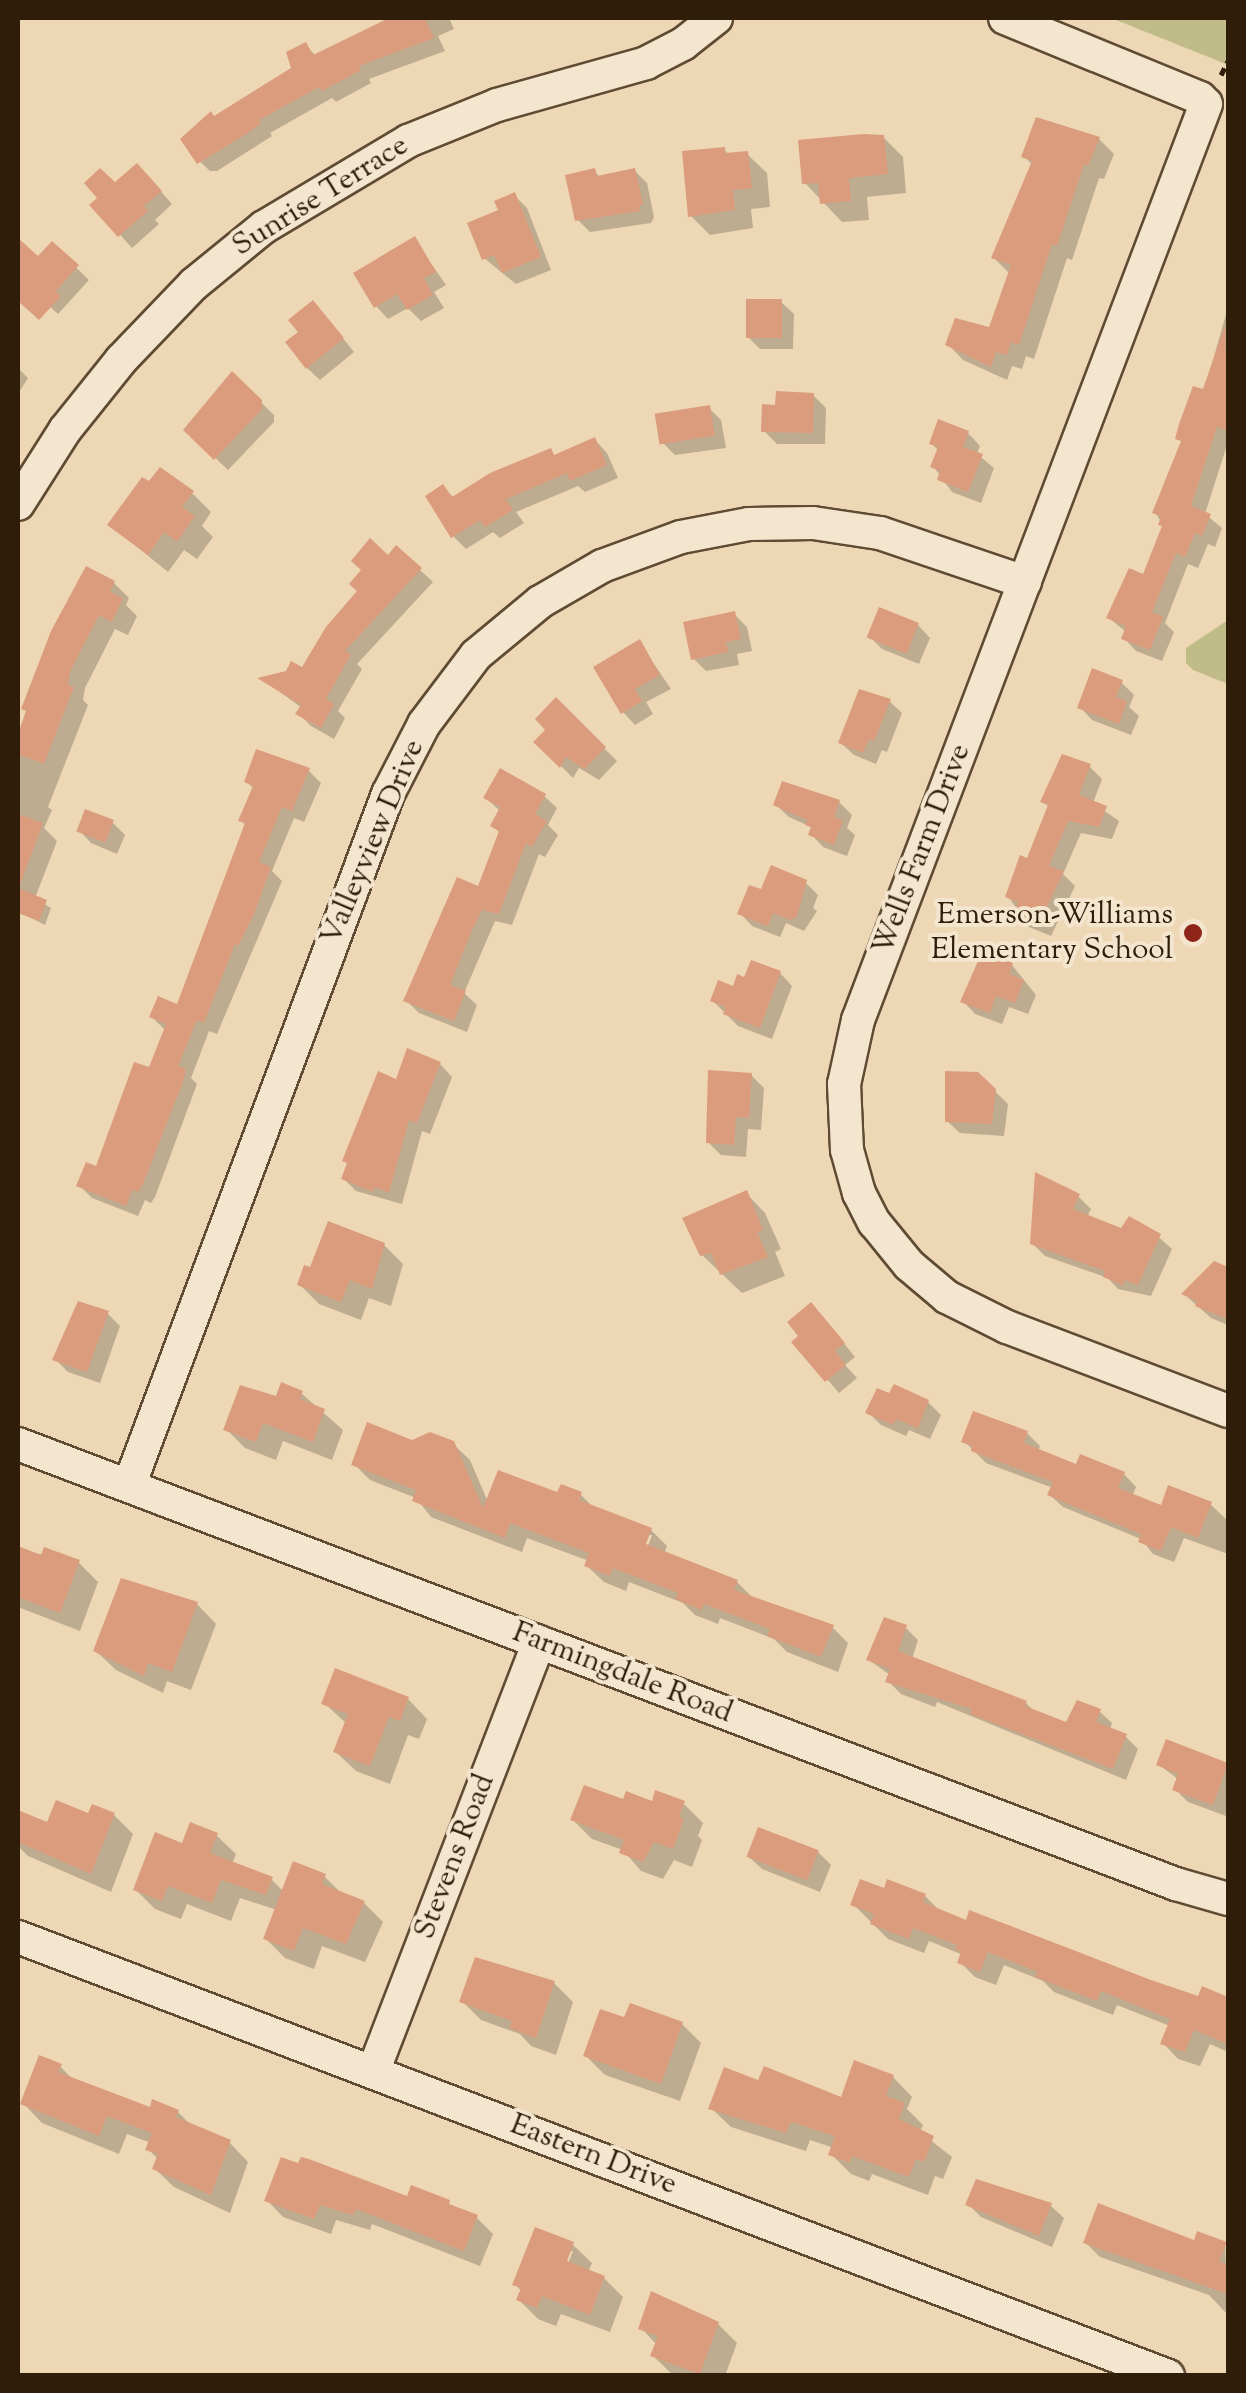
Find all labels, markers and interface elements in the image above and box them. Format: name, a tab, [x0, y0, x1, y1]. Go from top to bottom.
street label: Sunrise Terrace	[226, 129, 416, 265]
street label: Valleyview Drive	[314, 735, 434, 951]
street label: Wells Farm Drive	[866, 739, 980, 961]
place label: Emerson-Williams Elementary School	[931, 898, 1173, 968]
marker: Emerson-Williams Elementary School	[1182, 922, 1204, 944]
street label: Farmingdale Road	[507, 1615, 737, 1733]
street label: Stevens Road	[408, 1769, 504, 1945]
street label: Eastern Drive	[505, 2108, 681, 2204]

